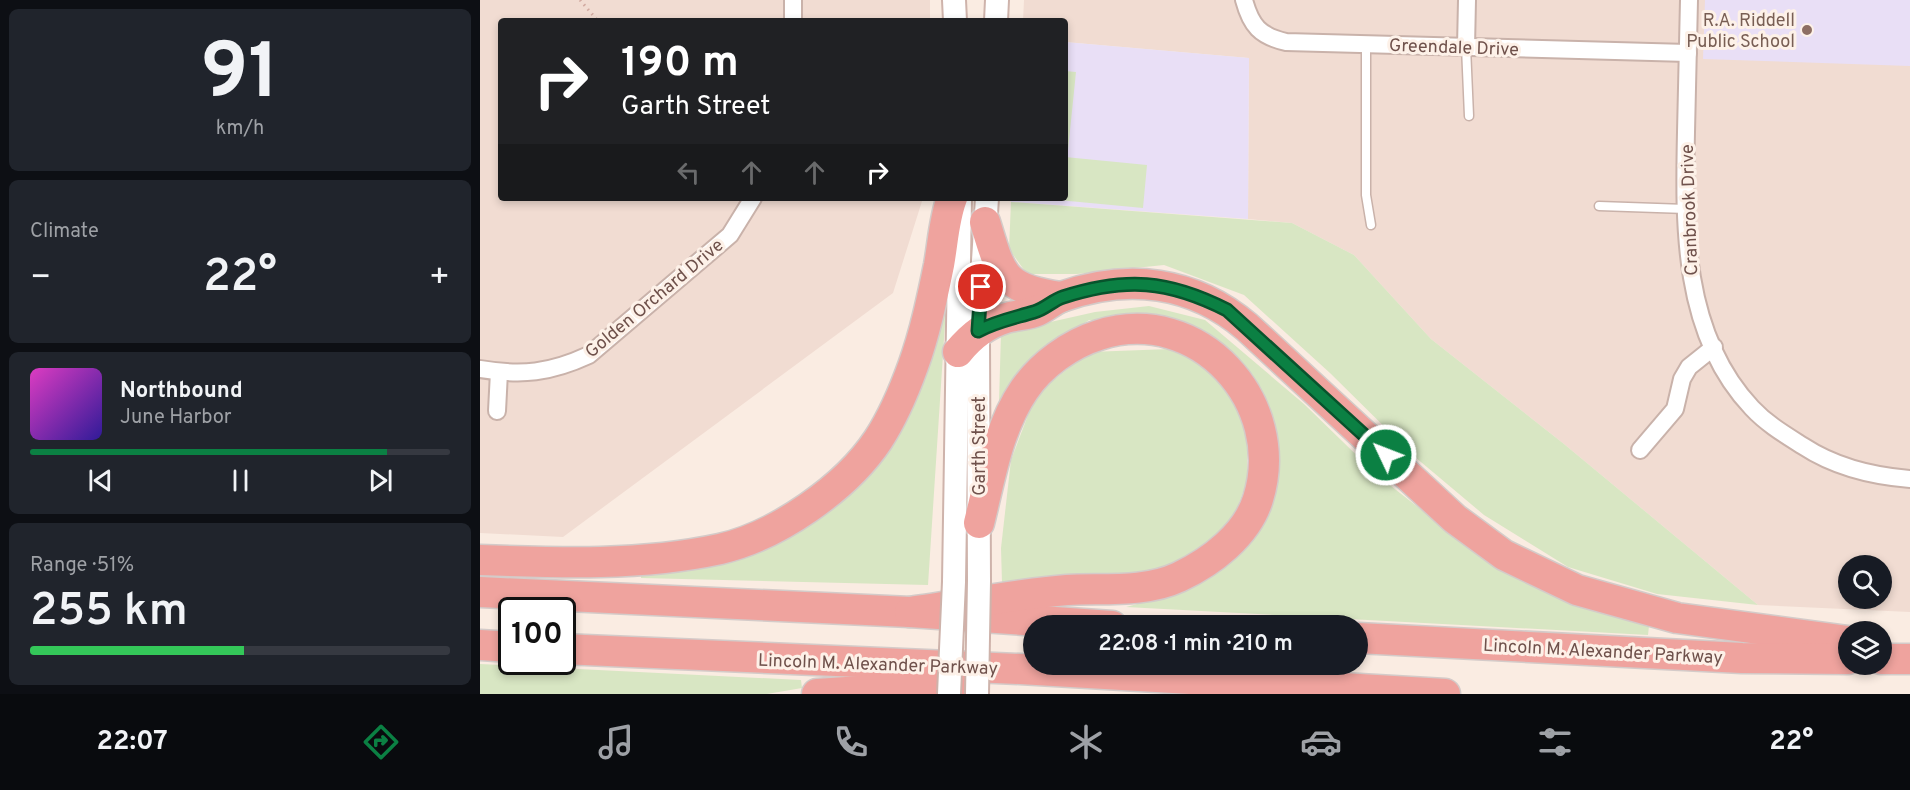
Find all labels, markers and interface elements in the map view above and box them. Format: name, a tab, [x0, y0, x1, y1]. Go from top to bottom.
place label: R.A. Riddell Public School	[1686, 10, 1795, 54]
marker: R.A. Riddell Public School	[1800, 23, 1814, 37]
text: 91	[200, 27, 280, 126]
street label: Greendale Drive	[1389, 35, 1519, 62]
text: 190 m	[621, 38, 739, 91]
icon: right	[522, 42, 600, 120]
text: Garth Street	[621, 90, 771, 124]
text: km/h	[216, 116, 264, 142]
street label: Cranbrook Drive	[1677, 144, 1704, 276]
icon: left	[672, 156, 705, 189]
icon: ahead	[735, 156, 768, 189]
icon: ahead	[798, 156, 831, 189]
icon: right	[861, 156, 894, 189]
text: Climate	[30, 219, 99, 245]
street label: Golden Orchard Drive	[581, 235, 729, 364]
text: 22°	[203, 250, 277, 307]
text: −	[30, 258, 51, 300]
text: +	[429, 258, 450, 300]
pin	[955, 261, 1006, 312]
icon: arrive	[964, 270, 997, 303]
text: Northbound	[120, 378, 243, 405]
street label: Garth Street	[969, 396, 992, 496]
text: June Harbor	[120, 405, 232, 431]
position arrow	[1354, 423, 1418, 487]
icon: previous	[84, 464, 117, 497]
icon: pause	[224, 464, 257, 497]
icon: next	[364, 464, 397, 497]
text: Range · 51%	[30, 553, 134, 579]
map controls	[1838, 555, 1892, 675]
button: search	[1838, 555, 1892, 609]
text: 255 km	[30, 584, 188, 641]
speed limit sign: 100	[498, 597, 576, 675]
button: layers	[1838, 621, 1892, 675]
text: 22:08 · 1 min · 210 m	[1098, 631, 1293, 658]
street label: Lincoln M. Alexander Parkway	[1482, 635, 1723, 670]
street label: Lincoln M. Alexander Parkway	[758, 650, 998, 681]
icon: directions	[360, 721, 402, 763]
icon: music	[595, 721, 637, 763]
icon: phone	[830, 721, 872, 763]
icon: climate	[1065, 721, 1107, 763]
icon: car	[1300, 721, 1342, 763]
icon: filters	[1534, 721, 1576, 763]
text: 22:07	[96, 725, 168, 759]
text: 22°	[1769, 725, 1814, 759]

